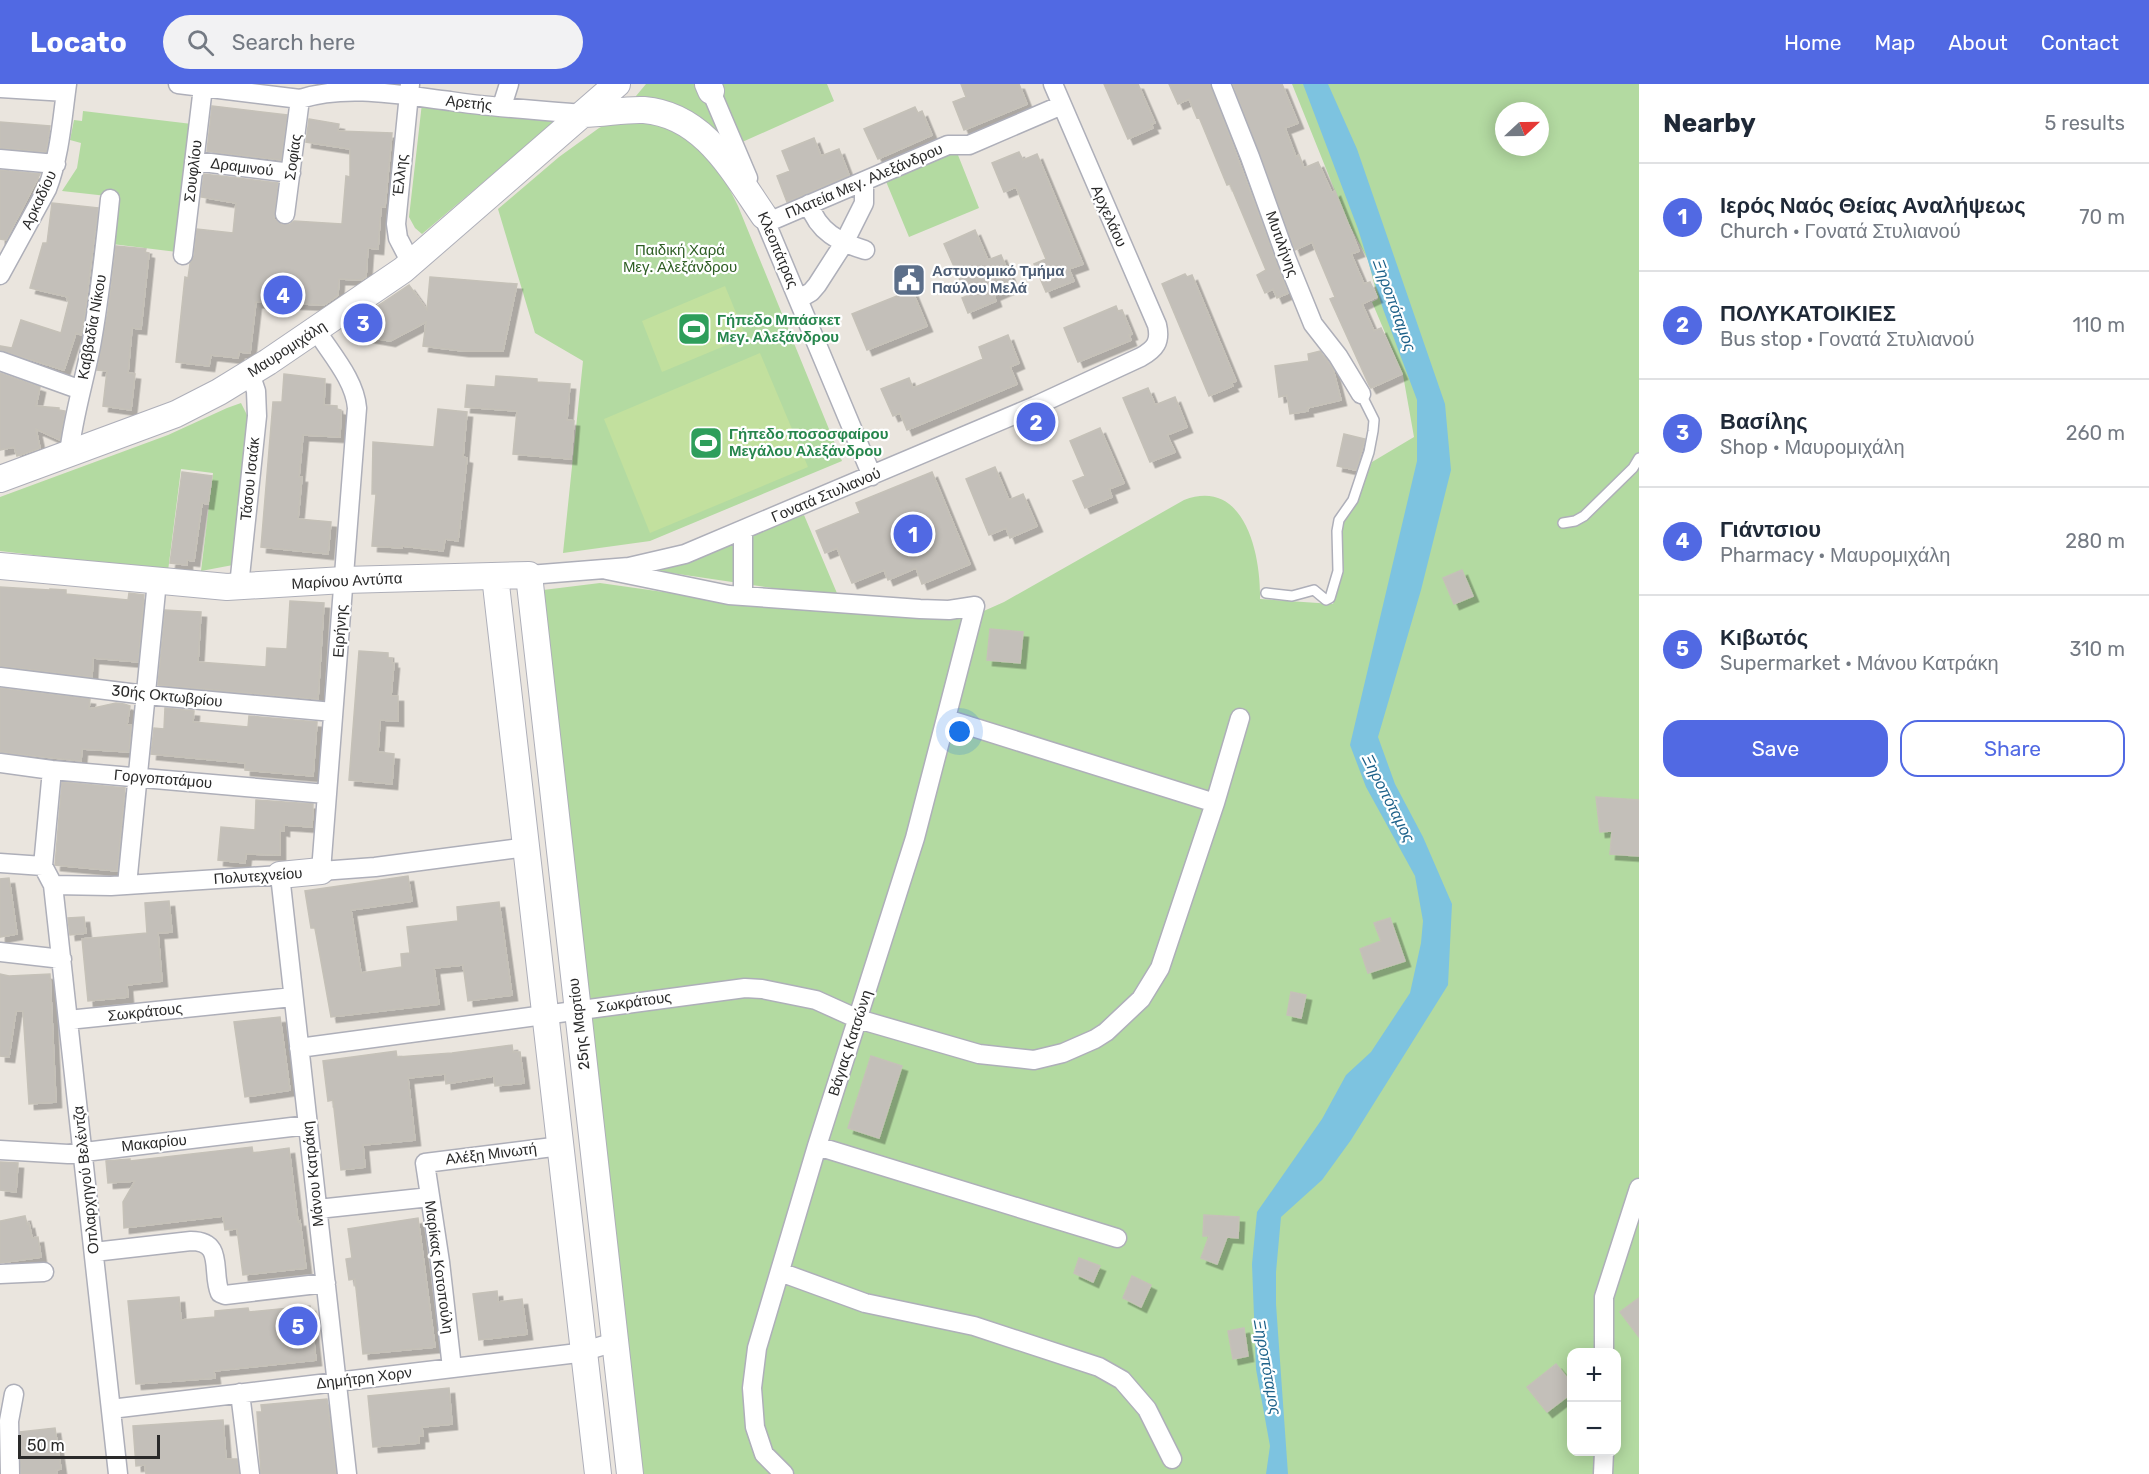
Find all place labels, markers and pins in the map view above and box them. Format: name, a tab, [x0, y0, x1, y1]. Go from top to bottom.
public building icon: Αστυνομικό Τμήμα Παύλου Μελά	[891, 262, 927, 298]
place label: Αστυνομικό Τμήμα Παύλου Μελά	[932, 262, 1065, 297]
pin: 4	[264, 272, 302, 318]
pin: 3	[344, 300, 382, 346]
sports icon: Γήπεδο Μπάσκετ Μεγ. Αλεξάνδρου	[676, 311, 712, 347]
place label: Γήπεδο Μπάσκετ Μεγ. Αλεξάνδρου	[717, 311, 841, 346]
pin: 2	[1016, 400, 1056, 444]
sports icon: Γήπεδο ποσοσφαίρου Μεγάλου Αλεξάνδρου	[688, 425, 724, 461]
place label: Γήπεδο ποσοσφαίρου Μεγάλου Αλεξάνδρου	[729, 425, 889, 460]
pin: 1	[894, 512, 932, 556]
pin: 5	[278, 1304, 318, 1348]

